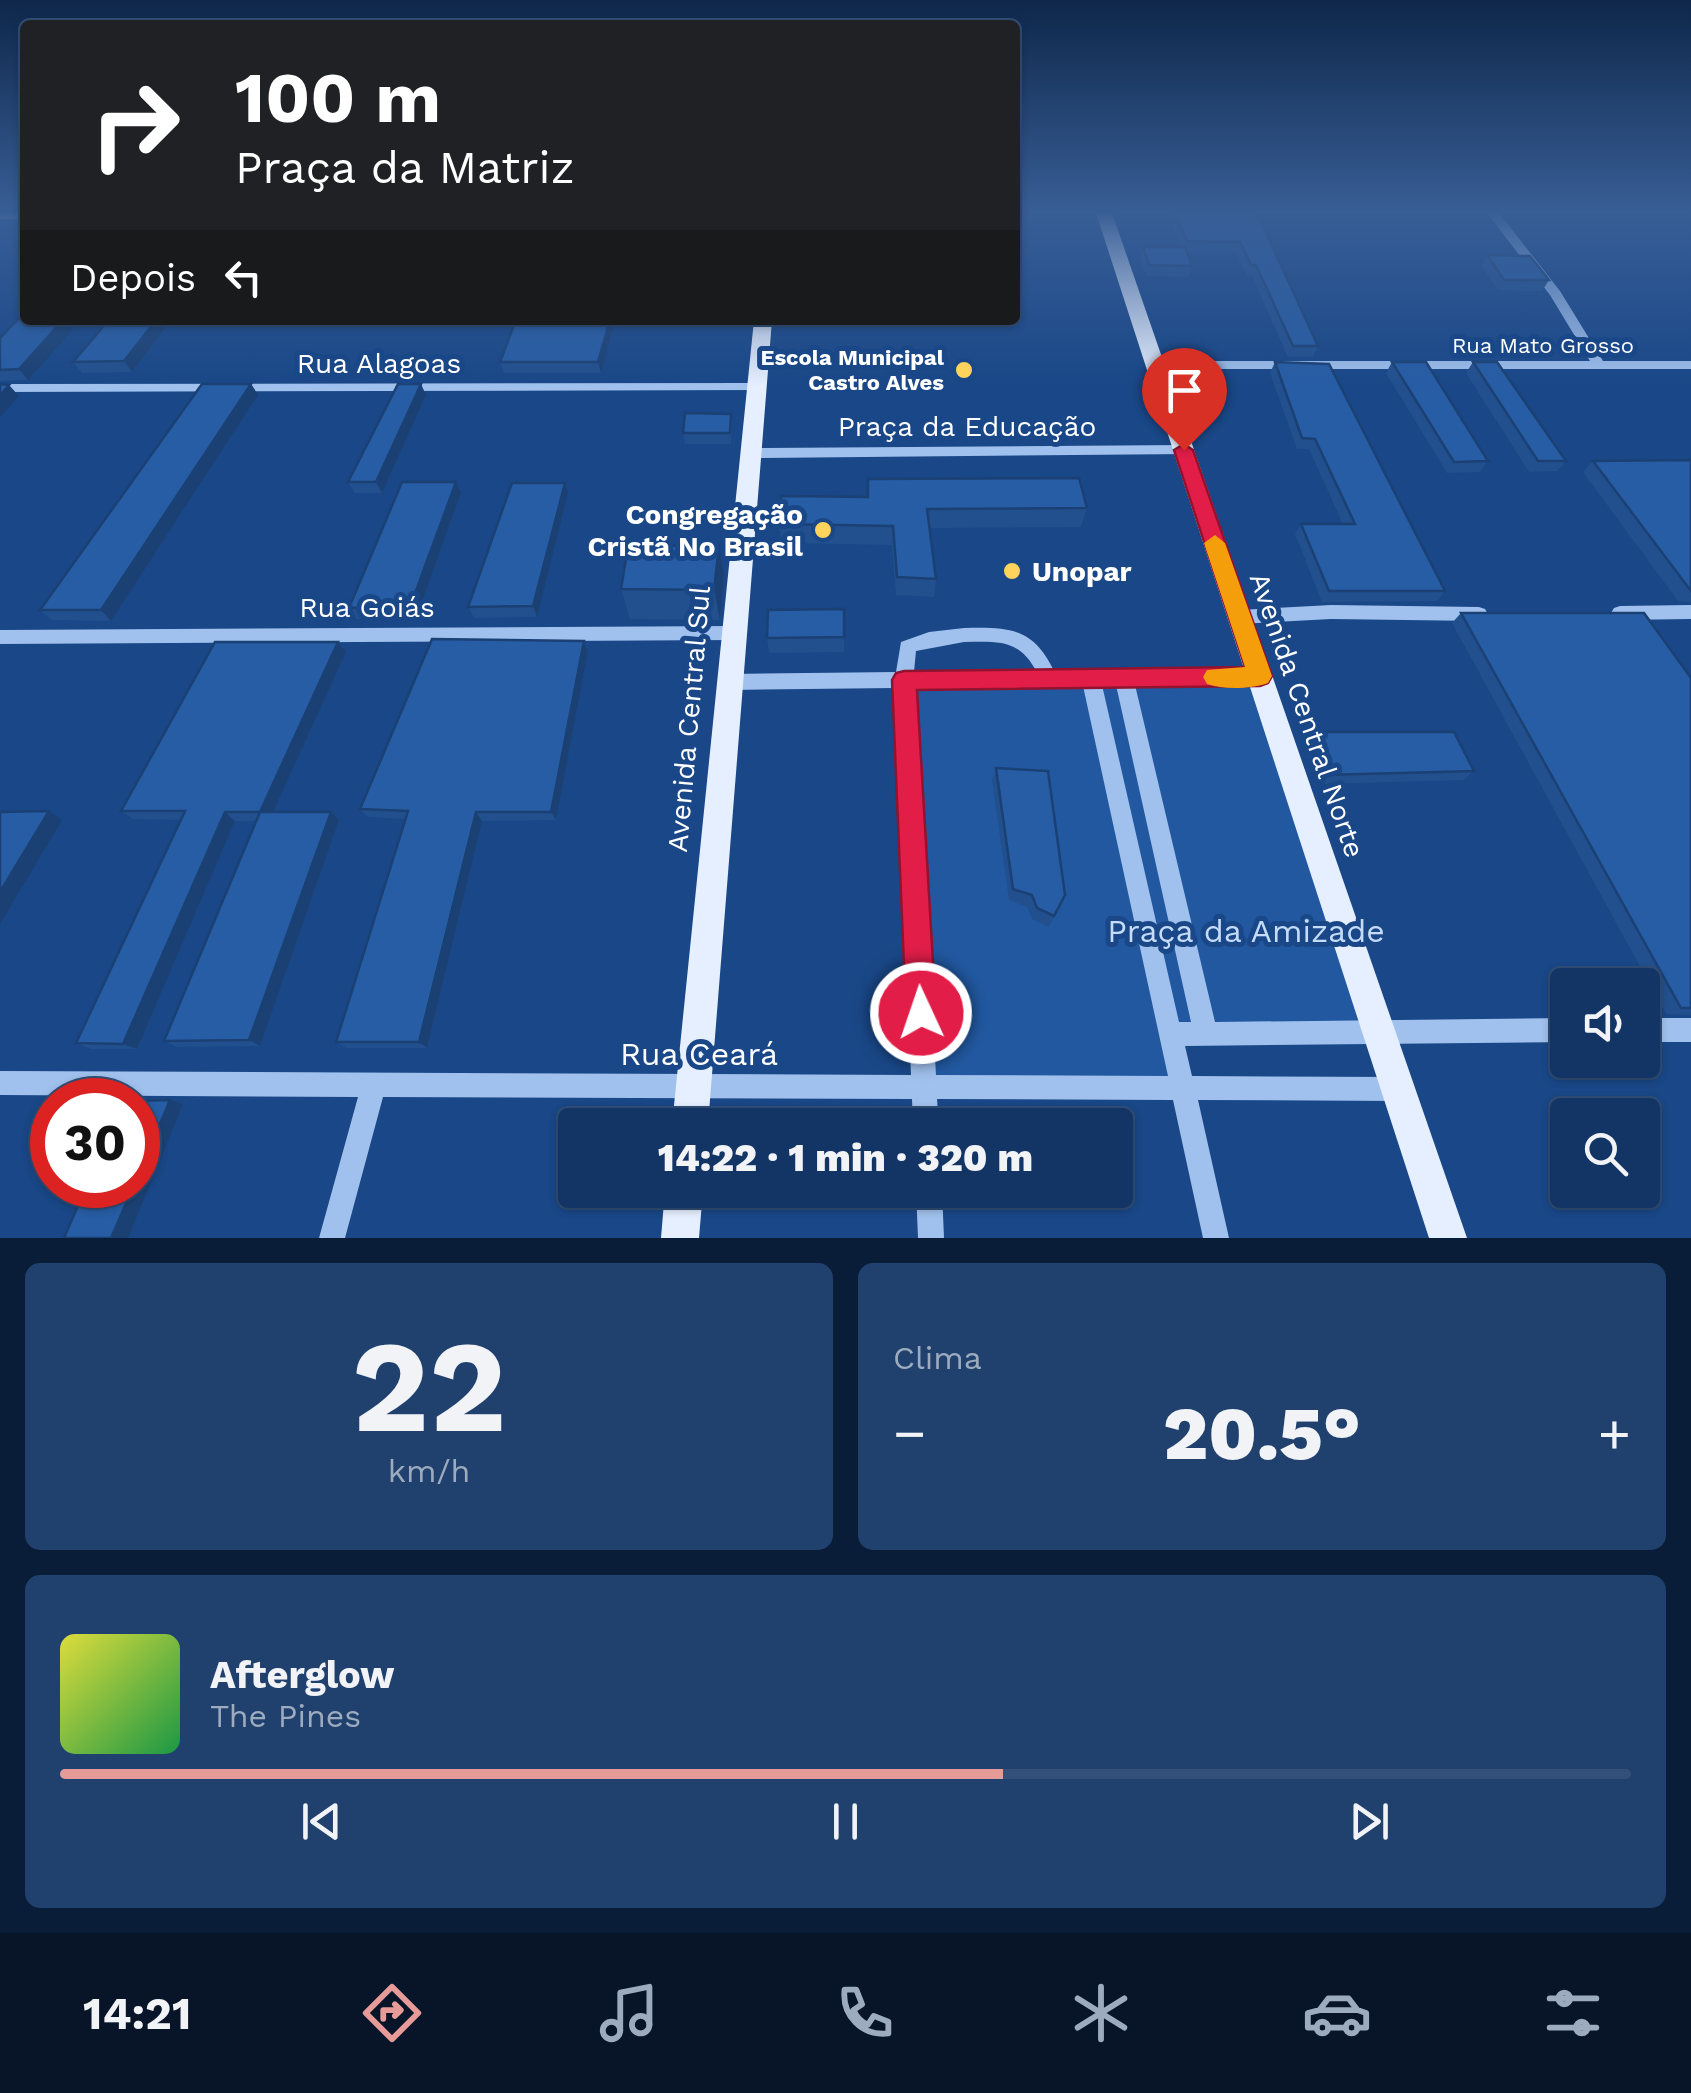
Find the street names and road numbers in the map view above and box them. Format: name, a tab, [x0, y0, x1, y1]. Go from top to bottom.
street label: Rua Mato Grosso	[1452, 333, 1634, 358]
street label: Rua Alagoas	[297, 347, 461, 380]
street label: Praça da Educação	[838, 410, 1096, 443]
street label: Avenida Central Norte	[1243, 568, 1371, 862]
street label: Avenida Central Sul	[661, 584, 717, 854]
street label: Rua Goiás	[299, 591, 435, 624]
street label: Rua Ceará	[620, 1035, 778, 1073]

